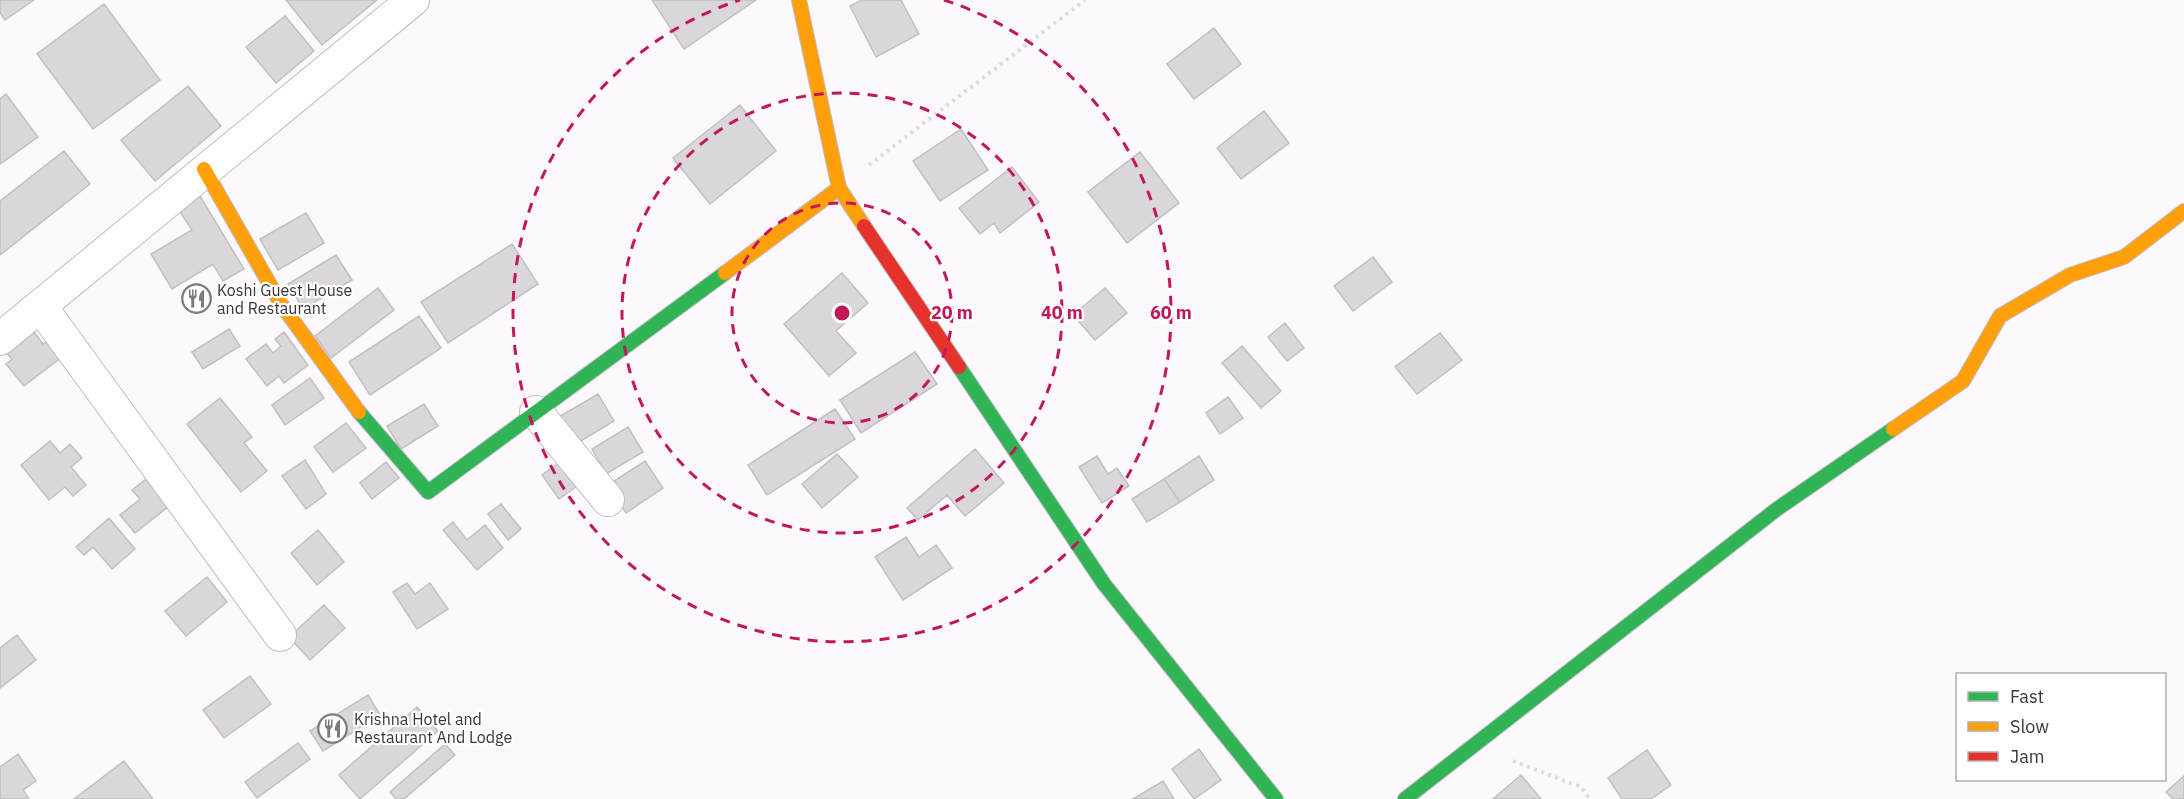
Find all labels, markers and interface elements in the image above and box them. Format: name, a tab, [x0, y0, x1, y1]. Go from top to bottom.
place label: Koshi Guest House and Restaurant	[217, 280, 353, 318]
restaurant icon: Koshi Guest House and Restaurant	[180, 283, 212, 315]
text: 20 m	[931, 301, 973, 324]
text: 40 m	[1041, 301, 1083, 324]
text: 60 m	[1150, 301, 1192, 324]
centre of rings	[832, 303, 852, 323]
legend	[1956, 673, 2166, 781]
text: Fast	[2010, 685, 2044, 708]
place label: Krishna Hotel and Restaurant And Lodge	[354, 709, 512, 747]
restaurant icon: Krishna Hotel and Restaurant And Lodge	[317, 712, 349, 744]
text: Slow	[2010, 715, 2049, 738]
text: Jam	[2010, 745, 2045, 768]

